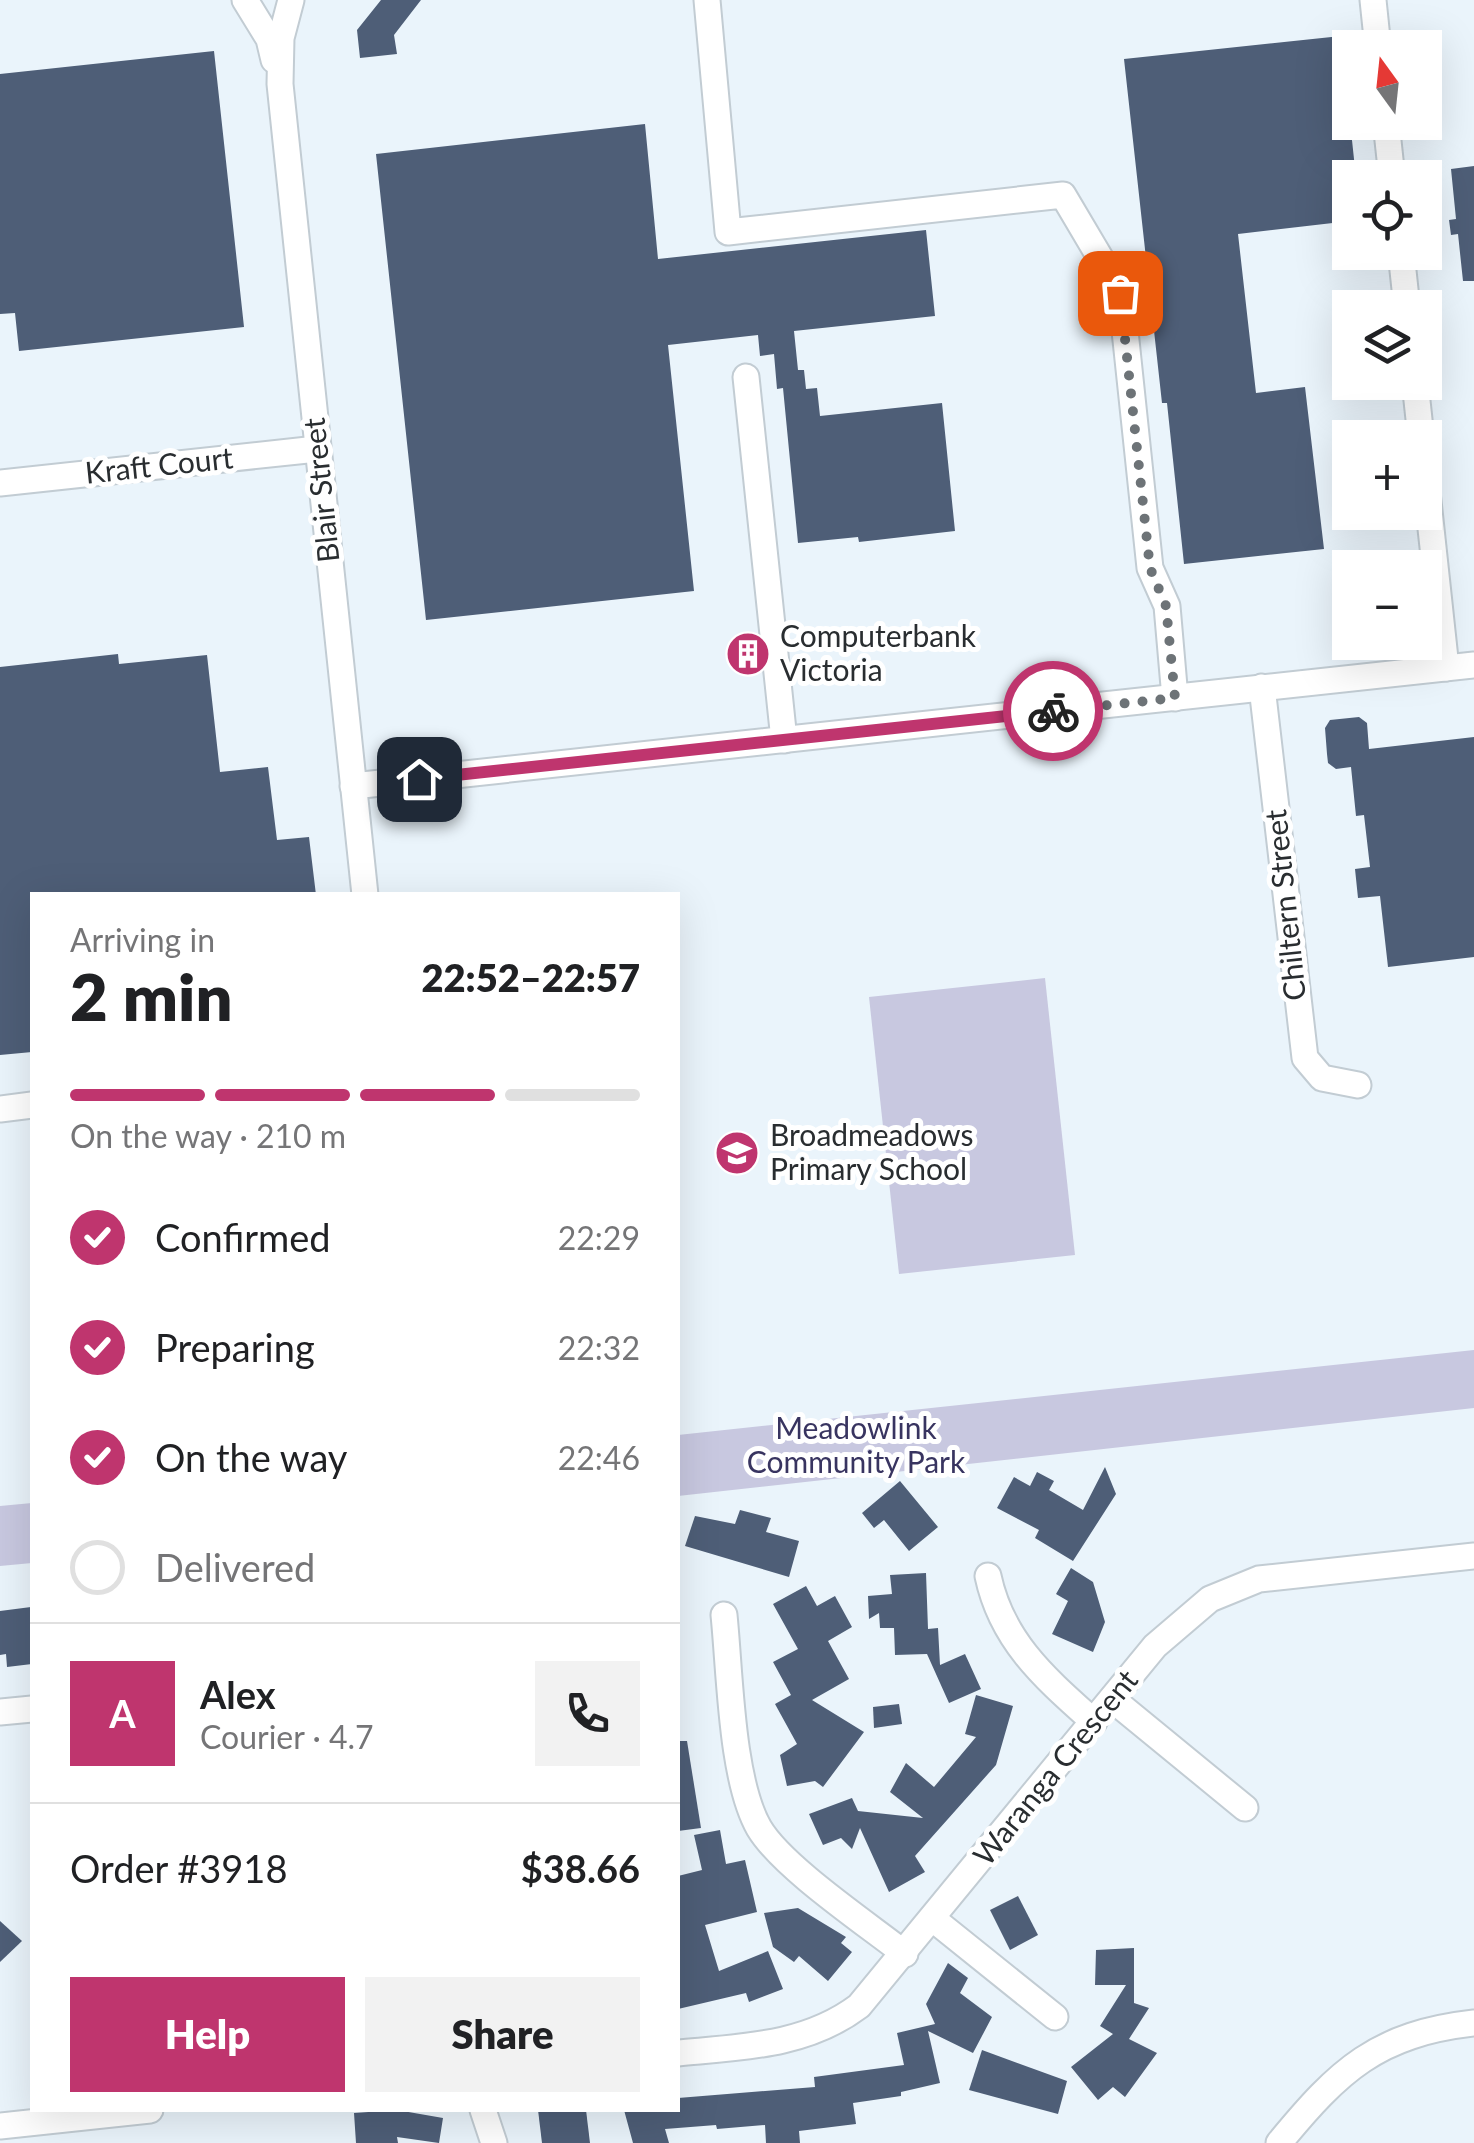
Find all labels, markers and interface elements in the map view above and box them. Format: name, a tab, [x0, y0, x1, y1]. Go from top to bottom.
north arrow	[1332, 30, 1442, 140]
map controls	[1332, 30, 1442, 660]
button: locate	[1332, 160, 1442, 270]
pin	[1078, 251, 1163, 336]
icon: bag	[1093, 266, 1148, 321]
button: layers	[1332, 290, 1442, 400]
street label: Blair Street	[294, 416, 346, 564]
button: +	[1332, 420, 1442, 530]
street label: Kraft Court	[83, 438, 235, 490]
button: −	[1332, 550, 1442, 660]
place label: Computerbank Victoria	[780, 617, 977, 687]
building icon: Computerbank Victoria	[725, 631, 771, 677]
courier	[1003, 661, 1103, 761]
icon: bike	[1026, 684, 1081, 739]
pin	[377, 737, 462, 822]
icon: home	[392, 752, 447, 807]
street label: Chiltern Street	[1256, 808, 1312, 1003]
text: Arriving in	[70, 920, 215, 959]
text: 22:52–22:57	[421, 954, 640, 1000]
text: 2 min	[70, 957, 232, 1035]
text: On the way · 210 m	[70, 1116, 346, 1155]
place label: Broadmeadows Primary School	[770, 1116, 974, 1186]
school or university icon: Broadmeadows Primary School	[714, 1130, 760, 1176]
icon: check	[70, 1210, 125, 1265]
text: Confirmed	[155, 1214, 331, 1260]
text: 22:29	[558, 1218, 640, 1257]
icon: check	[70, 1320, 125, 1375]
text: Preparing	[155, 1324, 315, 1370]
text: 22:32	[558, 1328, 640, 1367]
park label: Meadowlink Community Park	[747, 1409, 966, 1479]
icon: check	[70, 1430, 125, 1485]
text: On the way	[155, 1434, 347, 1480]
text: 22:46	[558, 1438, 640, 1477]
text: Delivered	[155, 1544, 315, 1590]
button: phone	[535, 1661, 640, 1766]
street label: Waranga Crescent	[965, 1662, 1144, 1872]
text: Alex	[200, 1671, 276, 1717]
text: A	[109, 1690, 136, 1736]
text: Courier · 4.7	[200, 1717, 374, 1756]
text: Order #3918	[70, 1845, 287, 1891]
text: $38.66	[521, 1845, 640, 1891]
button: Help	[70, 1977, 345, 2092]
button: Share	[365, 1977, 640, 2092]

